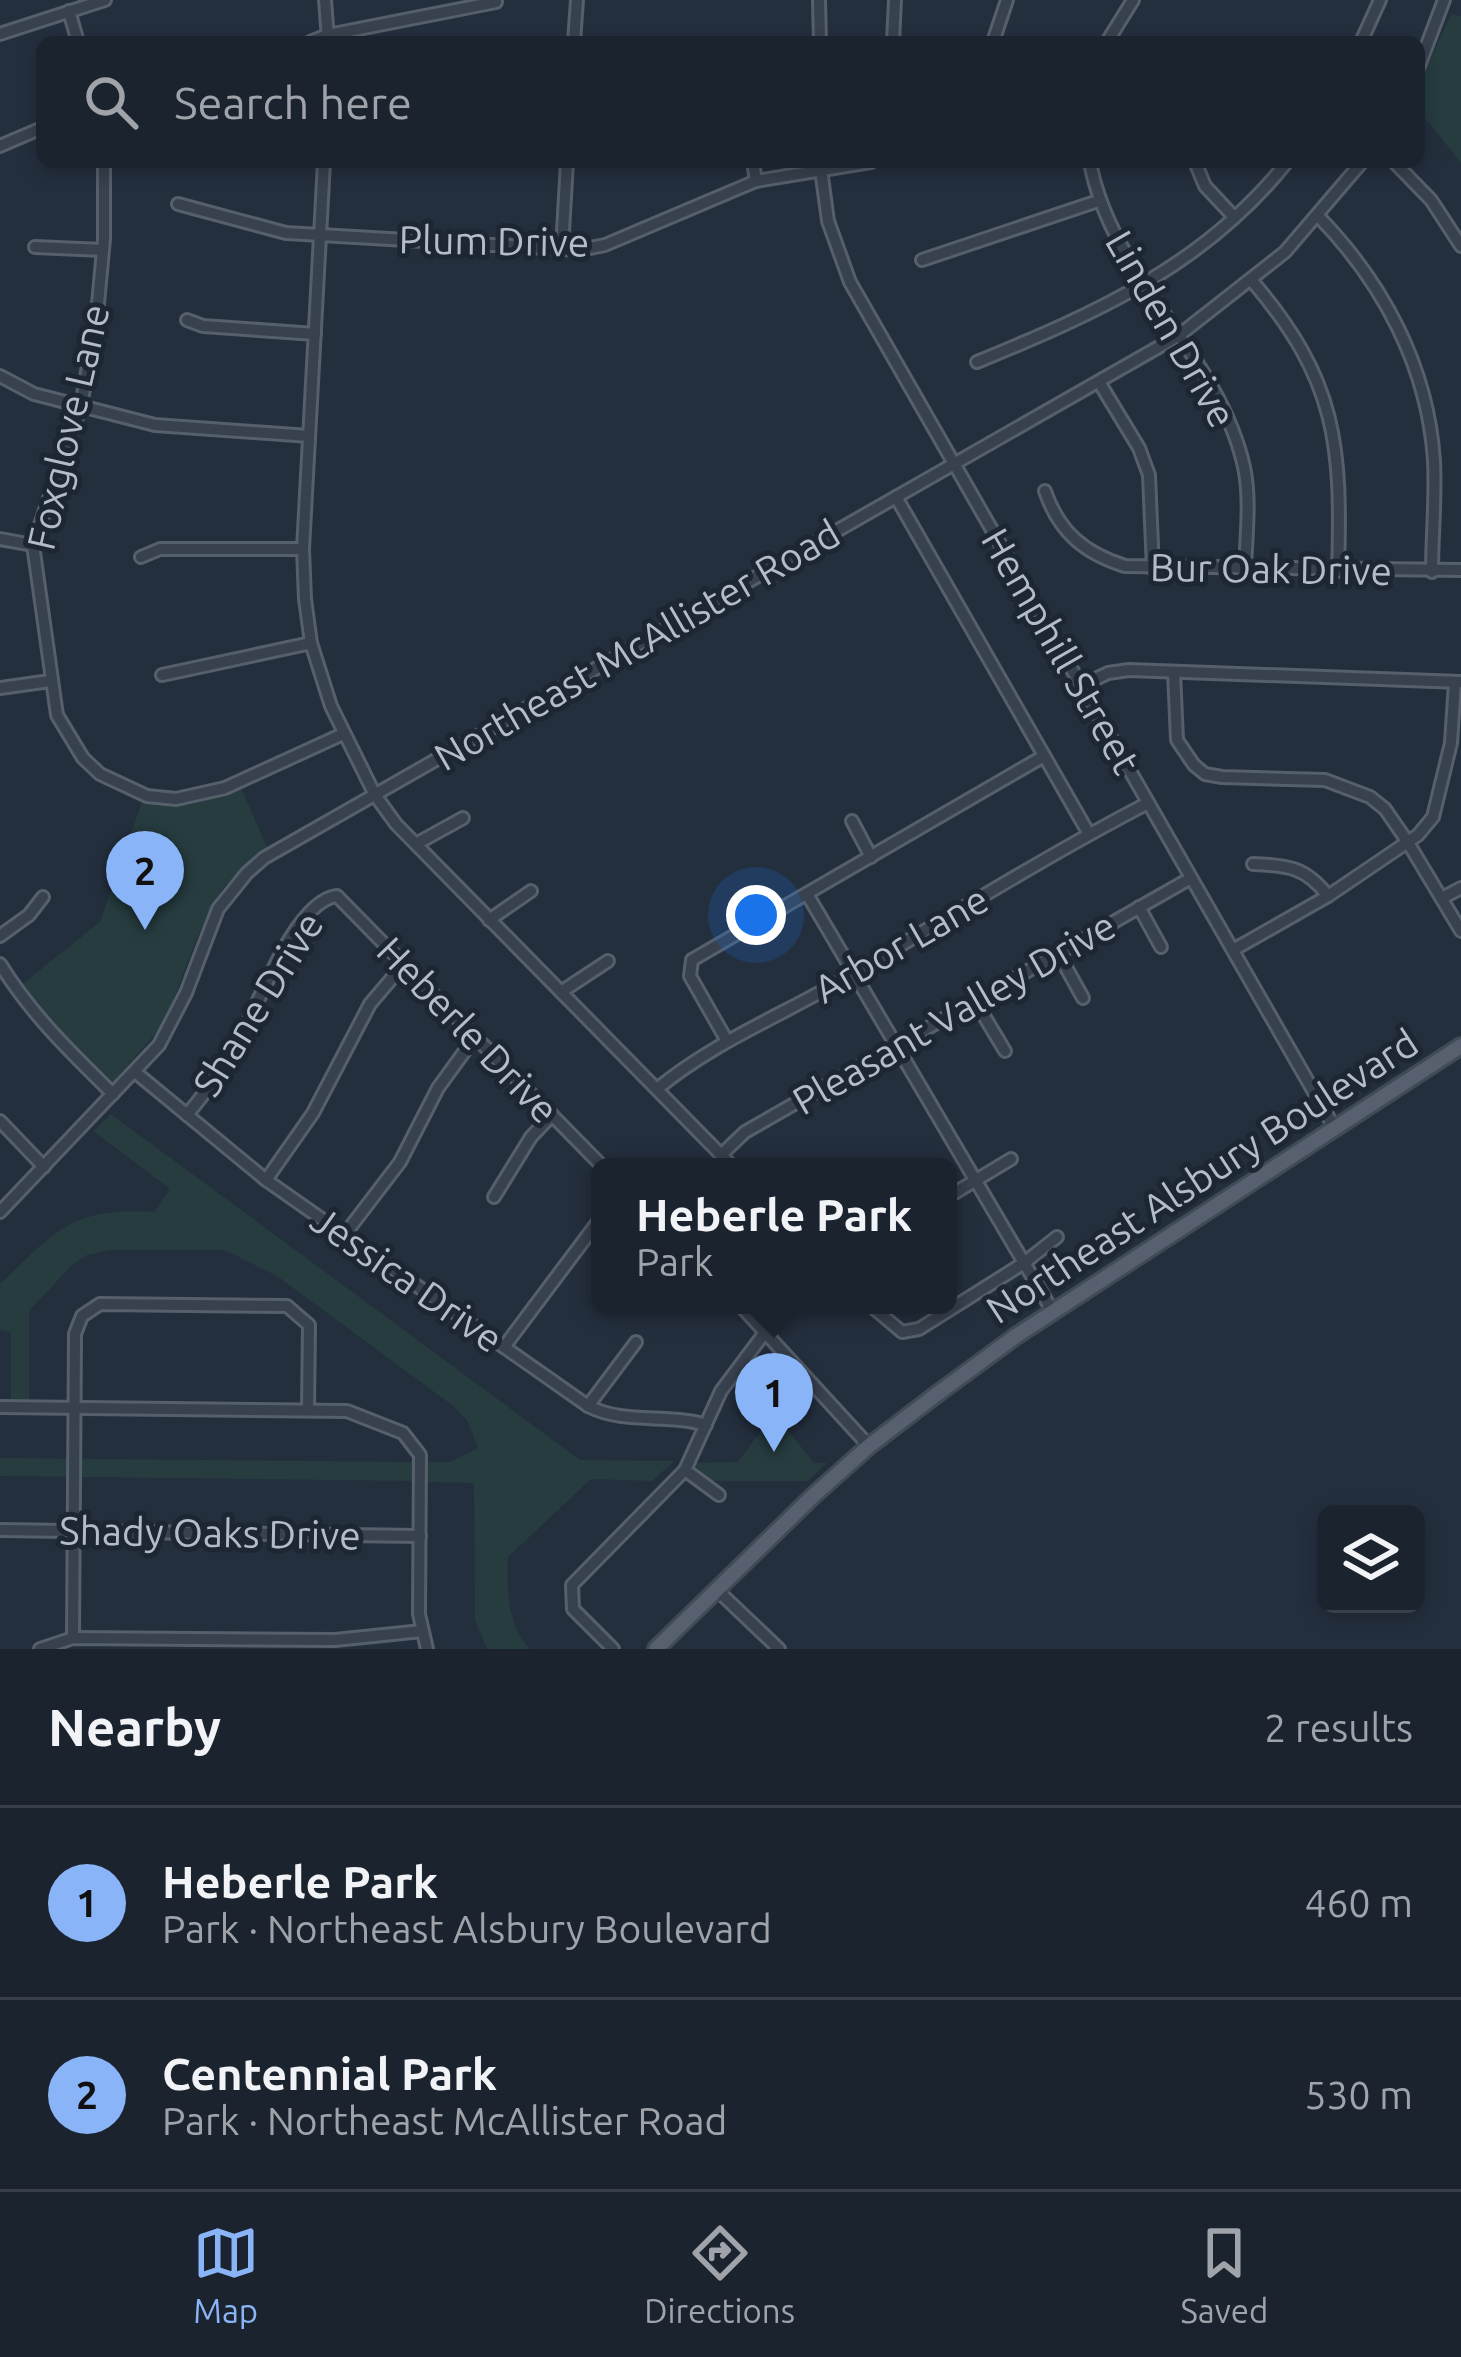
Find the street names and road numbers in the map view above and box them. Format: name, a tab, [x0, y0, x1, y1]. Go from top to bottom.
street label: Plum Drive	[398, 217, 590, 264]
street label: Linden Drive	[1098, 223, 1245, 434]
street label: Foxglove Lane	[18, 300, 117, 554]
street label: Northeast McAllister Road	[427, 511, 847, 778]
street label: Hemphill Street	[974, 521, 1149, 781]
street label: Bur Oak Drive	[1150, 545, 1392, 592]
street label: Arbor Lane	[806, 877, 995, 1010]
street label: Pleasant Valley Drive	[785, 903, 1122, 1122]
street label: Shane Drive	[184, 904, 331, 1103]
street label: Heberle Drive	[369, 928, 567, 1131]
street label: Northeast Alsbury Boulevard	[978, 1020, 1425, 1331]
street label: Jessica Drive	[304, 1197, 511, 1360]
street label: Shady Oaks Drive	[59, 1508, 361, 1557]

